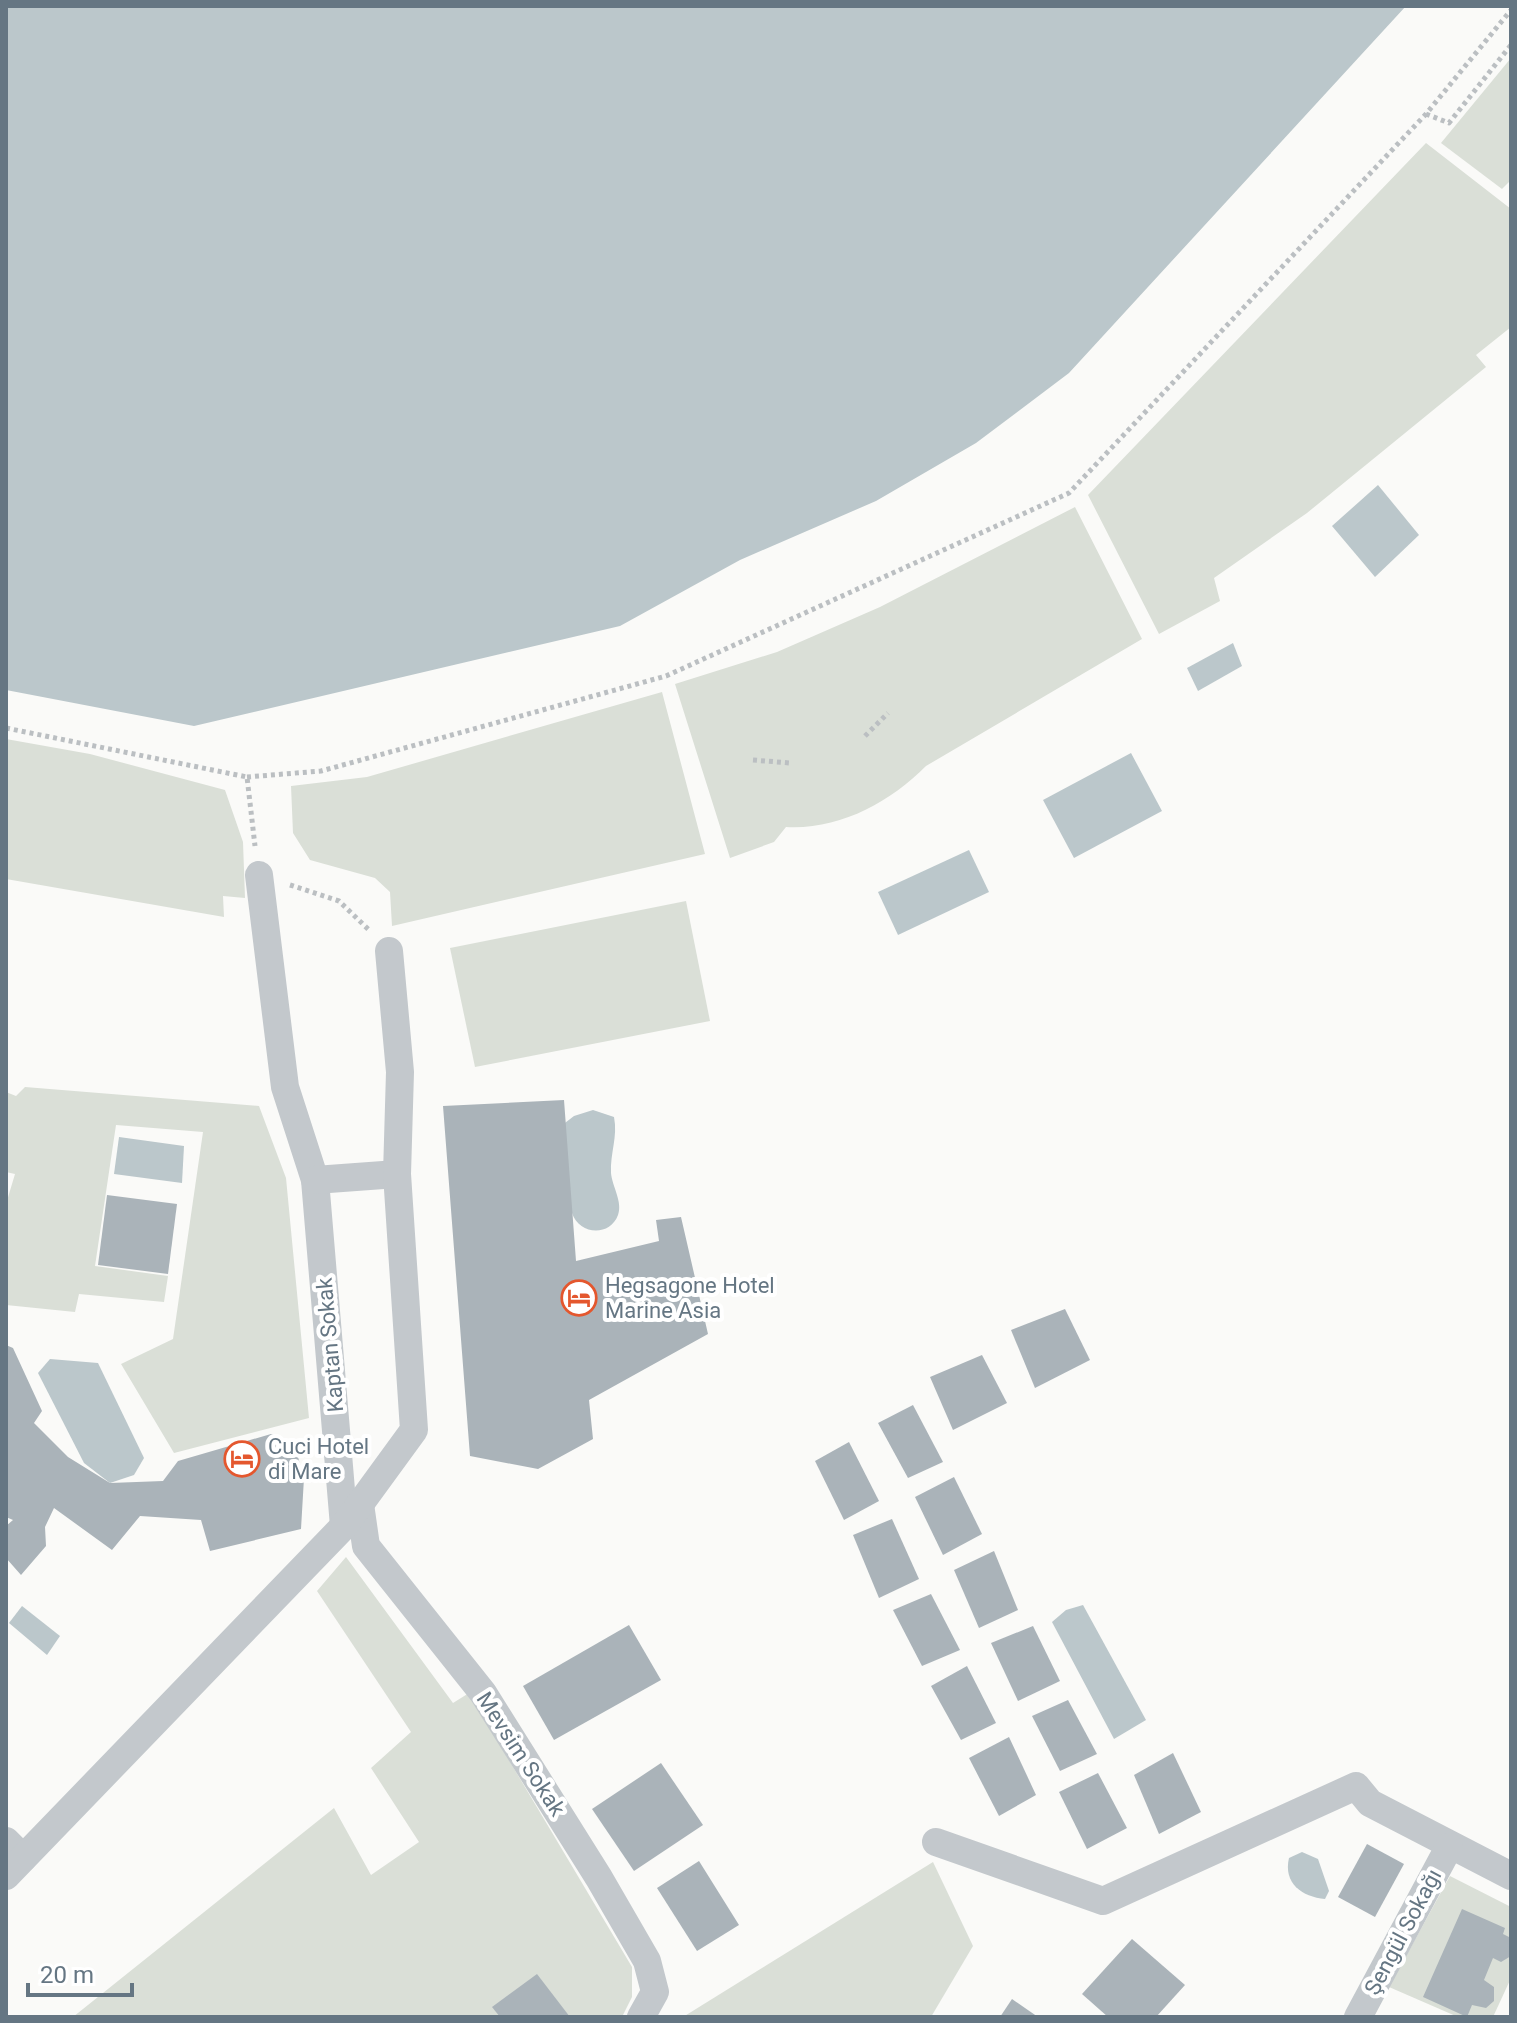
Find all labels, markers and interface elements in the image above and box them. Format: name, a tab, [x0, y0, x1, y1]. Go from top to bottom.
place label: Hegsagone Hotel Marine Asia	[605, 1273, 775, 1323]
street label: Kaptan Sokak	[312, 1276, 348, 1413]
hotel icon: Hegsagone Hotel Marine Asia	[560, 1279, 598, 1317]
place label: Cuci Hotel di Mare	[268, 1434, 369, 1484]
hotel icon: Cuci Hotel di Mare	[223, 1440, 261, 1478]
street label: Mevsim Sokak	[472, 1687, 571, 1821]
street label: Şengül Sokağı	[1359, 1865, 1447, 1999]
scale bar	[28, 1947, 132, 1997]
text: 20 m	[40, 1961, 94, 1989]

